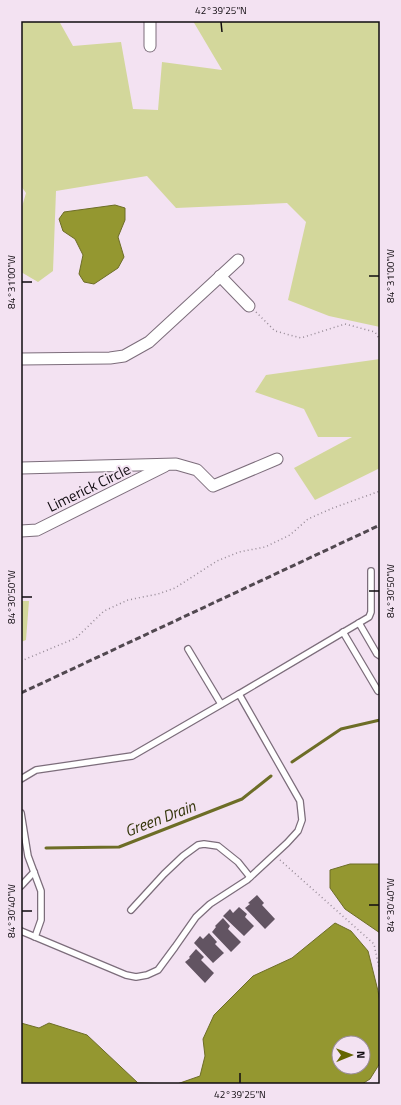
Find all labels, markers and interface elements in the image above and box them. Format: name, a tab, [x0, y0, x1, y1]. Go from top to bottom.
text: 42°39'25"N	[195, 3, 247, 18]
text: 84°31'00"W	[383, 249, 398, 303]
text: 84°31'00"W	[4, 255, 19, 309]
street label: Limerick Circle	[43, 457, 134, 518]
text: 84°30'50"W	[383, 564, 398, 618]
text: 84°30'50"W	[4, 570, 19, 624]
water label: Green Drain	[121, 793, 200, 842]
text: 84°30'40"W	[383, 878, 398, 932]
text: 84°30'40"W	[4, 884, 19, 938]
north arrow	[331, 1035, 371, 1075]
text: N	[353, 1051, 369, 1059]
text: 42°39'25"N	[214, 1087, 266, 1102]

